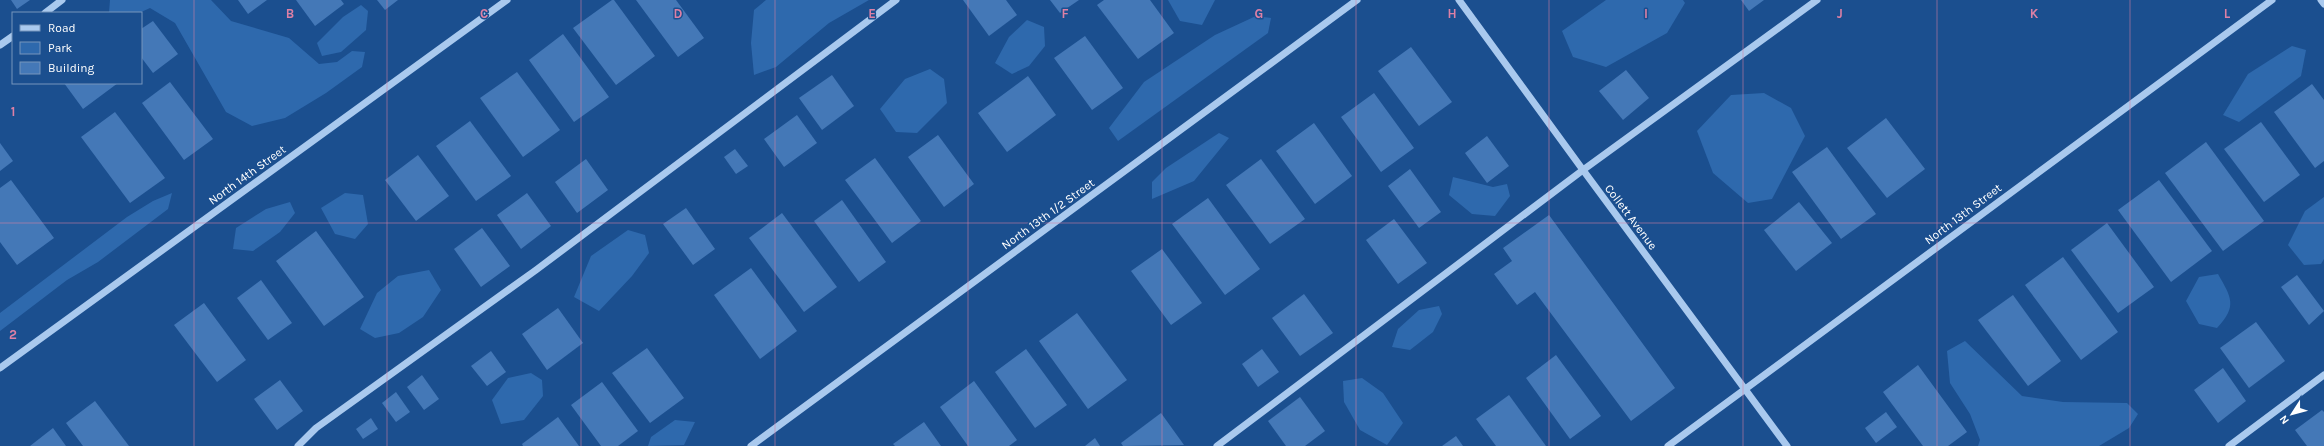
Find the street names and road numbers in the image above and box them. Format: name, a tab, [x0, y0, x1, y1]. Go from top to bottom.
street label: North 14th Street	[206, 142, 289, 208]
street label: North 13th 1/2 Street	[999, 175, 1098, 252]
street label: North 13th Street	[1922, 180, 2004, 247]
street label: Collett Avenue	[1602, 182, 1660, 252]

